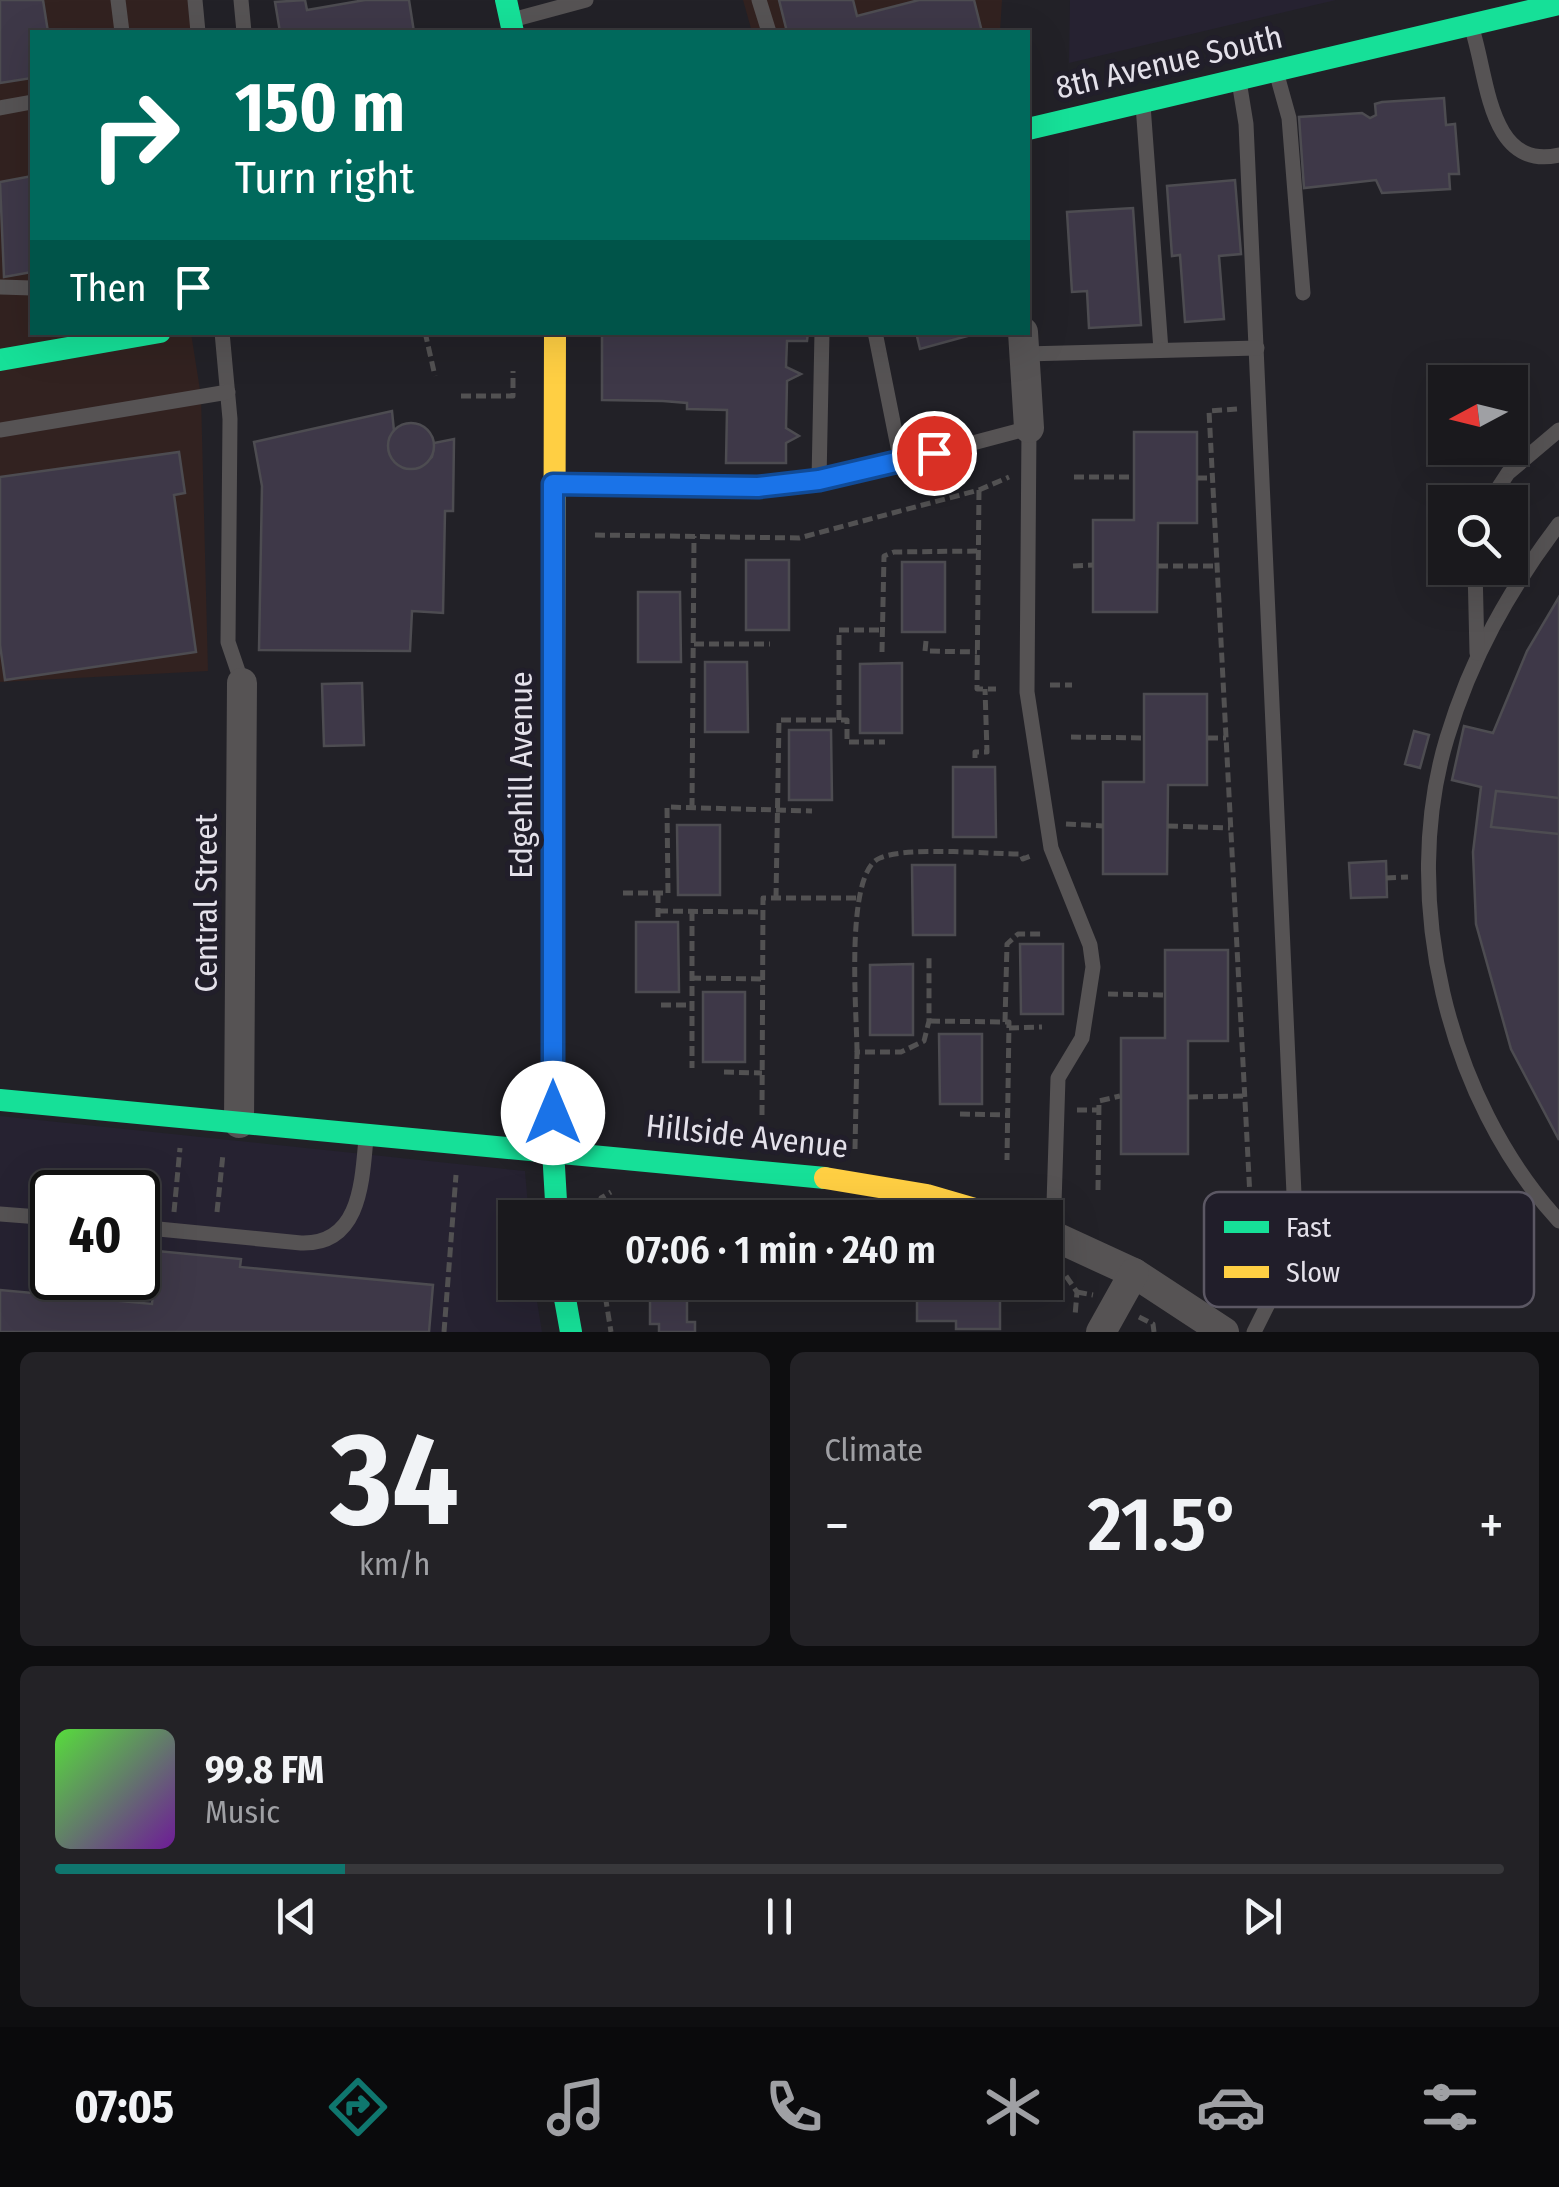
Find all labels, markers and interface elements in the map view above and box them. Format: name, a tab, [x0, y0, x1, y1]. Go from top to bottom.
street label: 8th Avenue South	[1052, 17, 1286, 107]
text: 150 m	[235, 66, 405, 150]
icon: right	[70, 70, 200, 200]
text: Turn right	[235, 151, 414, 205]
icon: arrive	[166, 260, 221, 315]
text: Then	[70, 265, 146, 311]
north arrow	[1428, 365, 1528, 465]
map controls	[1428, 365, 1528, 585]
pin	[892, 411, 977, 496]
icon: arrive	[907, 426, 962, 481]
button: search	[1428, 485, 1528, 585]
street label: Edgehill Avenue	[502, 671, 540, 879]
street label: Central Street	[187, 813, 225, 992]
position arrow	[501, 1061, 605, 1165]
street label: Hillside Avenue	[644, 1107, 850, 1165]
speed limit sign: 40	[30, 1170, 160, 1300]
legend	[1204, 1192, 1534, 1307]
text: Fast	[1286, 1211, 1332, 1244]
text: 07:06 · 1 min · 240 m	[625, 1227, 936, 1273]
text: Slow	[1286, 1256, 1340, 1289]
text: 34	[331, 1402, 459, 1558]
text: Climate	[825, 1431, 923, 1469]
text: 21.5°	[1088, 1480, 1240, 1570]
text: −	[825, 1493, 849, 1559]
text: +	[1479, 1493, 1504, 1559]
text: km/h	[359, 1545, 430, 1583]
text: 99.8 FM	[205, 1747, 324, 1793]
text: Music	[205, 1793, 280, 1831]
icon: previous	[269, 1889, 324, 1944]
icon: pause	[752, 1889, 807, 1944]
icon: next	[1235, 1889, 1290, 1944]
icon: directions	[323, 2072, 393, 2142]
icon: music	[541, 2072, 611, 2142]
icon: phone	[759, 2072, 829, 2142]
icon: climate	[978, 2072, 1048, 2142]
icon: car	[1196, 2072, 1266, 2142]
icon: filters	[1415, 2072, 1485, 2142]
text: 07:05	[74, 2080, 174, 2134]

